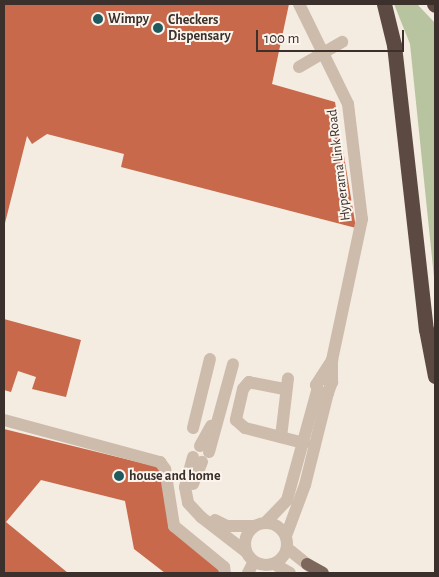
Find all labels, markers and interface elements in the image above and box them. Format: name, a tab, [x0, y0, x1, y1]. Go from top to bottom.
place label: Wimpy	[108, 11, 149, 27]
place label: Checkers Dispensary	[168, 12, 231, 44]
marker: Wimpy	[92, 13, 104, 25]
scale bar	[259, 20, 406, 52]
marker: Checkers Dispensary	[152, 22, 164, 34]
text: 100 m	[264, 31, 299, 46]
street label: Hyperama Link Road	[324, 108, 354, 222]
place label: house and home	[129, 468, 221, 484]
marker: house and home	[113, 470, 125, 482]

